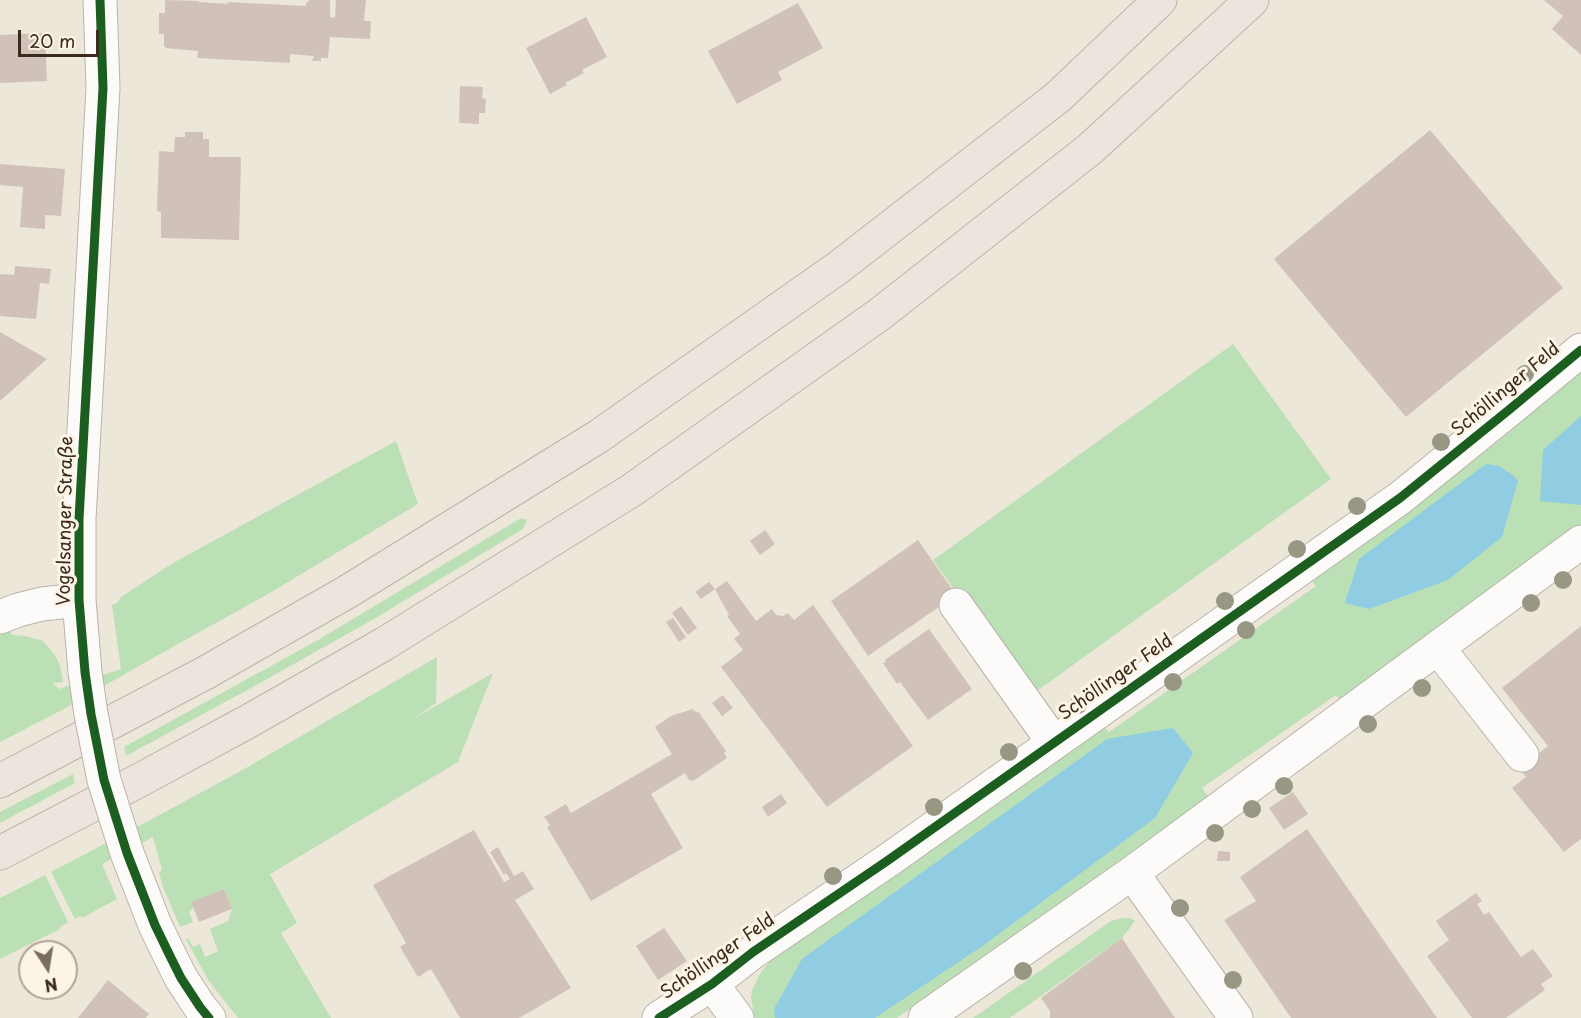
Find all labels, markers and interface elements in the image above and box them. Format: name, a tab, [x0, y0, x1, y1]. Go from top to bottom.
scale bar	[21, 18, 102, 56]
text: 20 m	[29, 27, 75, 54]
street label: Schöllinger Feld	[1447, 338, 1565, 442]
street label: Vogelsanger Straße	[54, 436, 78, 606]
street label: Schöllinger Feld	[1055, 631, 1177, 725]
street label: Schöllinger Feld	[657, 910, 779, 1004]
north arrow	[18, 940, 78, 1000]
text: N	[43, 973, 60, 999]

